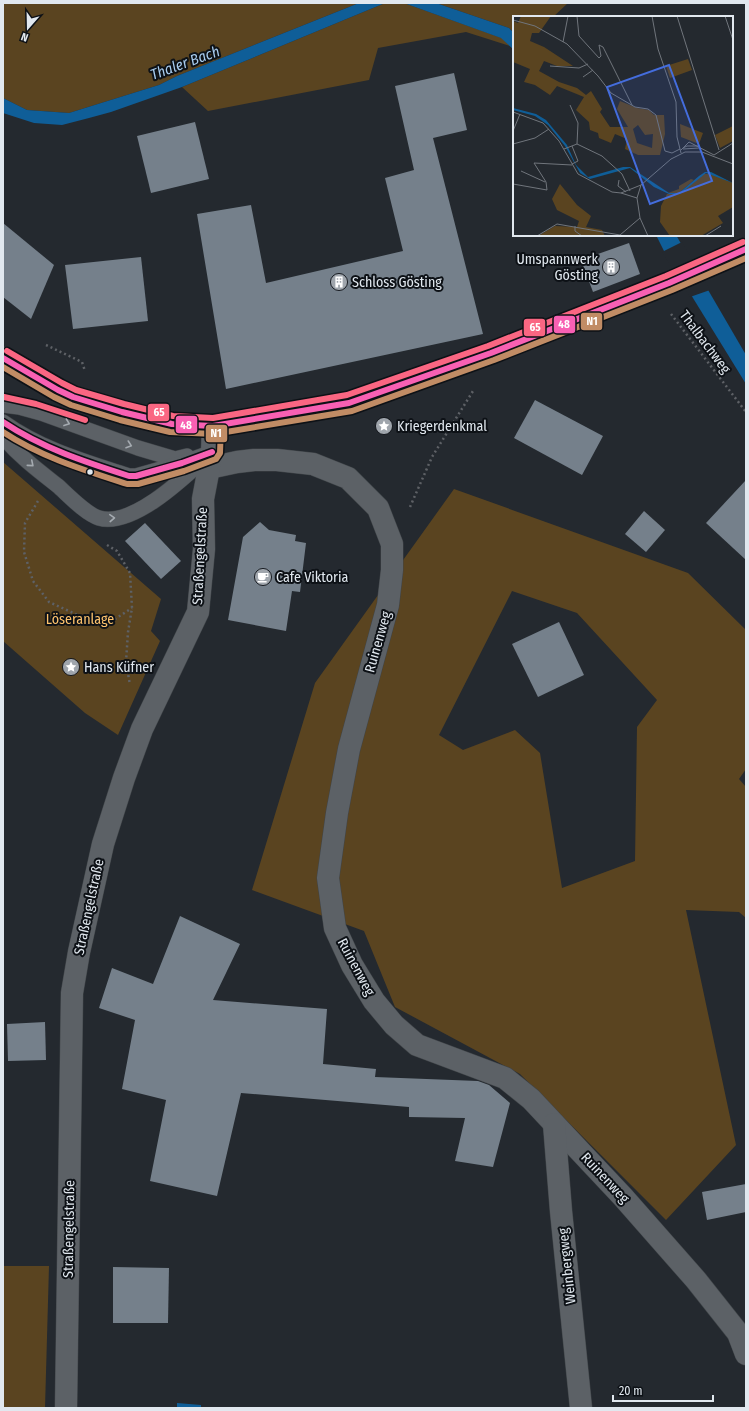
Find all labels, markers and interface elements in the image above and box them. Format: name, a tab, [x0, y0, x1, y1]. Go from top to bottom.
north arrow	[8, 8, 48, 48]
inset map	[513, 16, 733, 236]
text: N	[19, 30, 30, 44]
water label: Thaler Bach	[148, 42, 222, 84]
place label: Umspannwerk Gösting	[517, 251, 598, 284]
building icon: Umspannwerk Gösting	[601, 257, 621, 277]
building icon: Schloss Gösting	[329, 272, 349, 292]
place label: Schloss Gösting	[352, 274, 442, 291]
street label: Thalbachweg	[676, 307, 734, 377]
line badge: N1	[580, 312, 603, 331]
line badge: 48	[553, 315, 576, 334]
text: N1	[586, 315, 598, 328]
line badge: 65	[523, 318, 546, 337]
text: 48	[558, 318, 570, 331]
text: 65	[529, 321, 541, 334]
line badge: 65	[147, 403, 170, 422]
text: 65	[153, 406, 165, 419]
line badge: 48	[175, 415, 198, 434]
place icon: Kriegerdenkmal	[374, 416, 394, 436]
one-way arrow	[64, 418, 71, 426]
place label: Kriegerdenkmal	[397, 418, 487, 435]
text: 48	[180, 419, 192, 432]
line badge: N1	[205, 424, 228, 443]
text: N1	[210, 427, 222, 440]
one-way arrow	[125, 440, 132, 448]
one-way arrow	[27, 459, 34, 466]
unlabelled marker	[85, 467, 95, 477]
street label: Straßengelstraße	[189, 507, 211, 605]
one-way arrow	[109, 514, 115, 523]
cafe icon: Cafe Viktoria	[253, 567, 273, 587]
place label: Cafe Viktoria	[276, 569, 349, 586]
street label: Ruinenweg	[361, 609, 395, 675]
park label: Löseranlage	[46, 611, 114, 628]
place icon: Hans Küfner	[61, 657, 81, 677]
place label: Hans Küfner	[84, 659, 154, 676]
street label: Straßengelstraße	[71, 857, 108, 957]
street label: Ruinenweg	[334, 935, 378, 999]
street label: Ruinenweg	[577, 1149, 633, 1207]
street label: Straßengelstraße	[60, 1180, 78, 1278]
street label: Weinbergweg	[555, 1227, 579, 1305]
scale bar	[613, 1377, 713, 1403]
text: 20 m	[619, 1384, 643, 1398]

